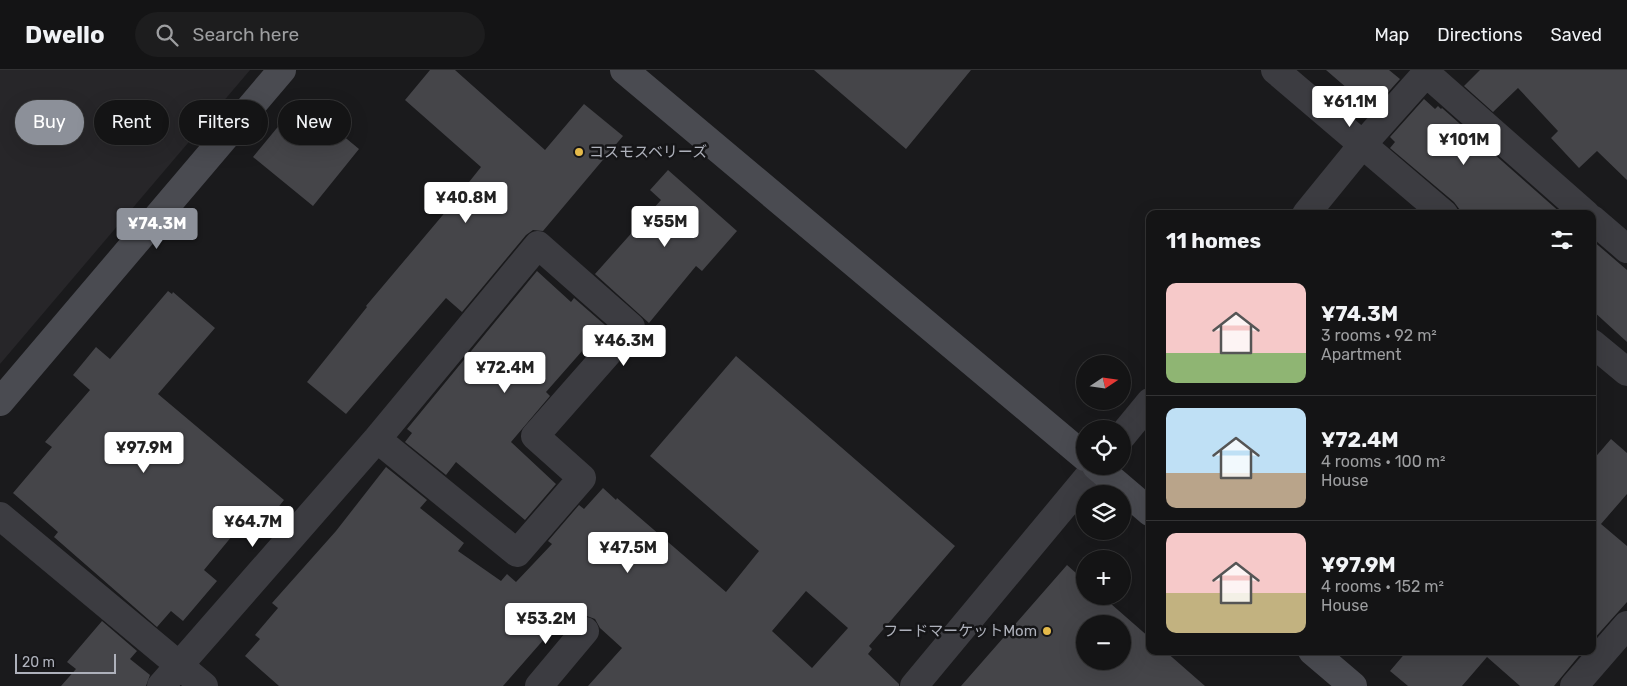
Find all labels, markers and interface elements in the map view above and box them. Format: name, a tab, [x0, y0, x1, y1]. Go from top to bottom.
search box	[135, 12, 485, 57]
text: Dwello	[25, 21, 105, 49]
icon: search	[153, 21, 181, 49]
text: Search here	[193, 23, 299, 46]
text: Map	[1374, 24, 1409, 46]
text: Directions	[1437, 24, 1523, 46]
text: Saved	[1551, 24, 1602, 46]
pin: ¥61.1M	[1309, 85, 1391, 128]
text: ¥61.1M	[1323, 92, 1377, 111]
chip: Buy	[15, 100, 84, 145]
chip: Rent	[94, 100, 169, 145]
chip: Filters	[179, 100, 268, 145]
chip: New	[278, 100, 351, 145]
pin: ¥101M	[1429, 124, 1499, 166]
text: ¥101M	[1438, 130, 1490, 149]
place label: コスモスベリーズ	[589, 143, 707, 161]
marker: コスモスベリーズ	[573, 146, 585, 158]
pin: ¥40.8M	[425, 182, 507, 224]
text: ¥40.8M	[435, 188, 497, 207]
pin: ¥55M	[635, 206, 695, 248]
pin: ¥74.3M	[116, 208, 198, 250]
text: ¥55M	[643, 212, 687, 231]
text: ¥74.3M	[128, 214, 186, 233]
icon: filters	[1548, 226, 1576, 254]
text: 11 homes	[1166, 228, 1261, 253]
text: ¥74.3M	[1321, 301, 1398, 326]
icon: home	[1206, 303, 1266, 363]
pin: ¥46.3M	[583, 324, 665, 367]
text: 3 rooms · 92 m²	[1321, 326, 1437, 345]
text: ¥46.3M	[594, 331, 654, 350]
text: Apartment	[1321, 345, 1401, 364]
pin: ¥72.4M	[464, 352, 546, 394]
north arrow	[1076, 355, 1131, 410]
map controls	[1076, 355, 1131, 670]
text: ¥72.4M	[475, 358, 535, 377]
button: locate	[1076, 420, 1131, 475]
text: ¥72.4M	[1321, 427, 1399, 452]
icon: home	[1206, 428, 1266, 488]
pin: ¥97.9M	[103, 432, 185, 474]
text: ¥97.9M	[116, 438, 172, 457]
text: 4 rooms · 100 m²	[1321, 452, 1445, 471]
text: House	[1321, 471, 1368, 490]
button: layers	[1076, 485, 1131, 540]
pin: ¥64.7M	[212, 506, 294, 548]
text: ¥64.7M	[224, 512, 282, 531]
pin: ¥47.5M	[587, 532, 669, 574]
text: ¥47.5M	[599, 538, 657, 557]
button: +	[1076, 550, 1131, 605]
text: ¥97.9M	[1321, 552, 1396, 577]
icon: home	[1206, 553, 1266, 613]
text: 4 rooms · 152 m²	[1321, 577, 1444, 596]
text: House	[1321, 596, 1368, 615]
pin: ¥53.2M	[505, 602, 587, 645]
text: ¥53.2M	[516, 609, 576, 628]
button: −	[1076, 615, 1131, 670]
place label: フードマーケットMom	[883, 622, 1037, 640]
marker: フードマーケットMom	[1041, 625, 1053, 637]
scale bar	[15, 651, 116, 674]
text: 20 m	[22, 654, 55, 671]

